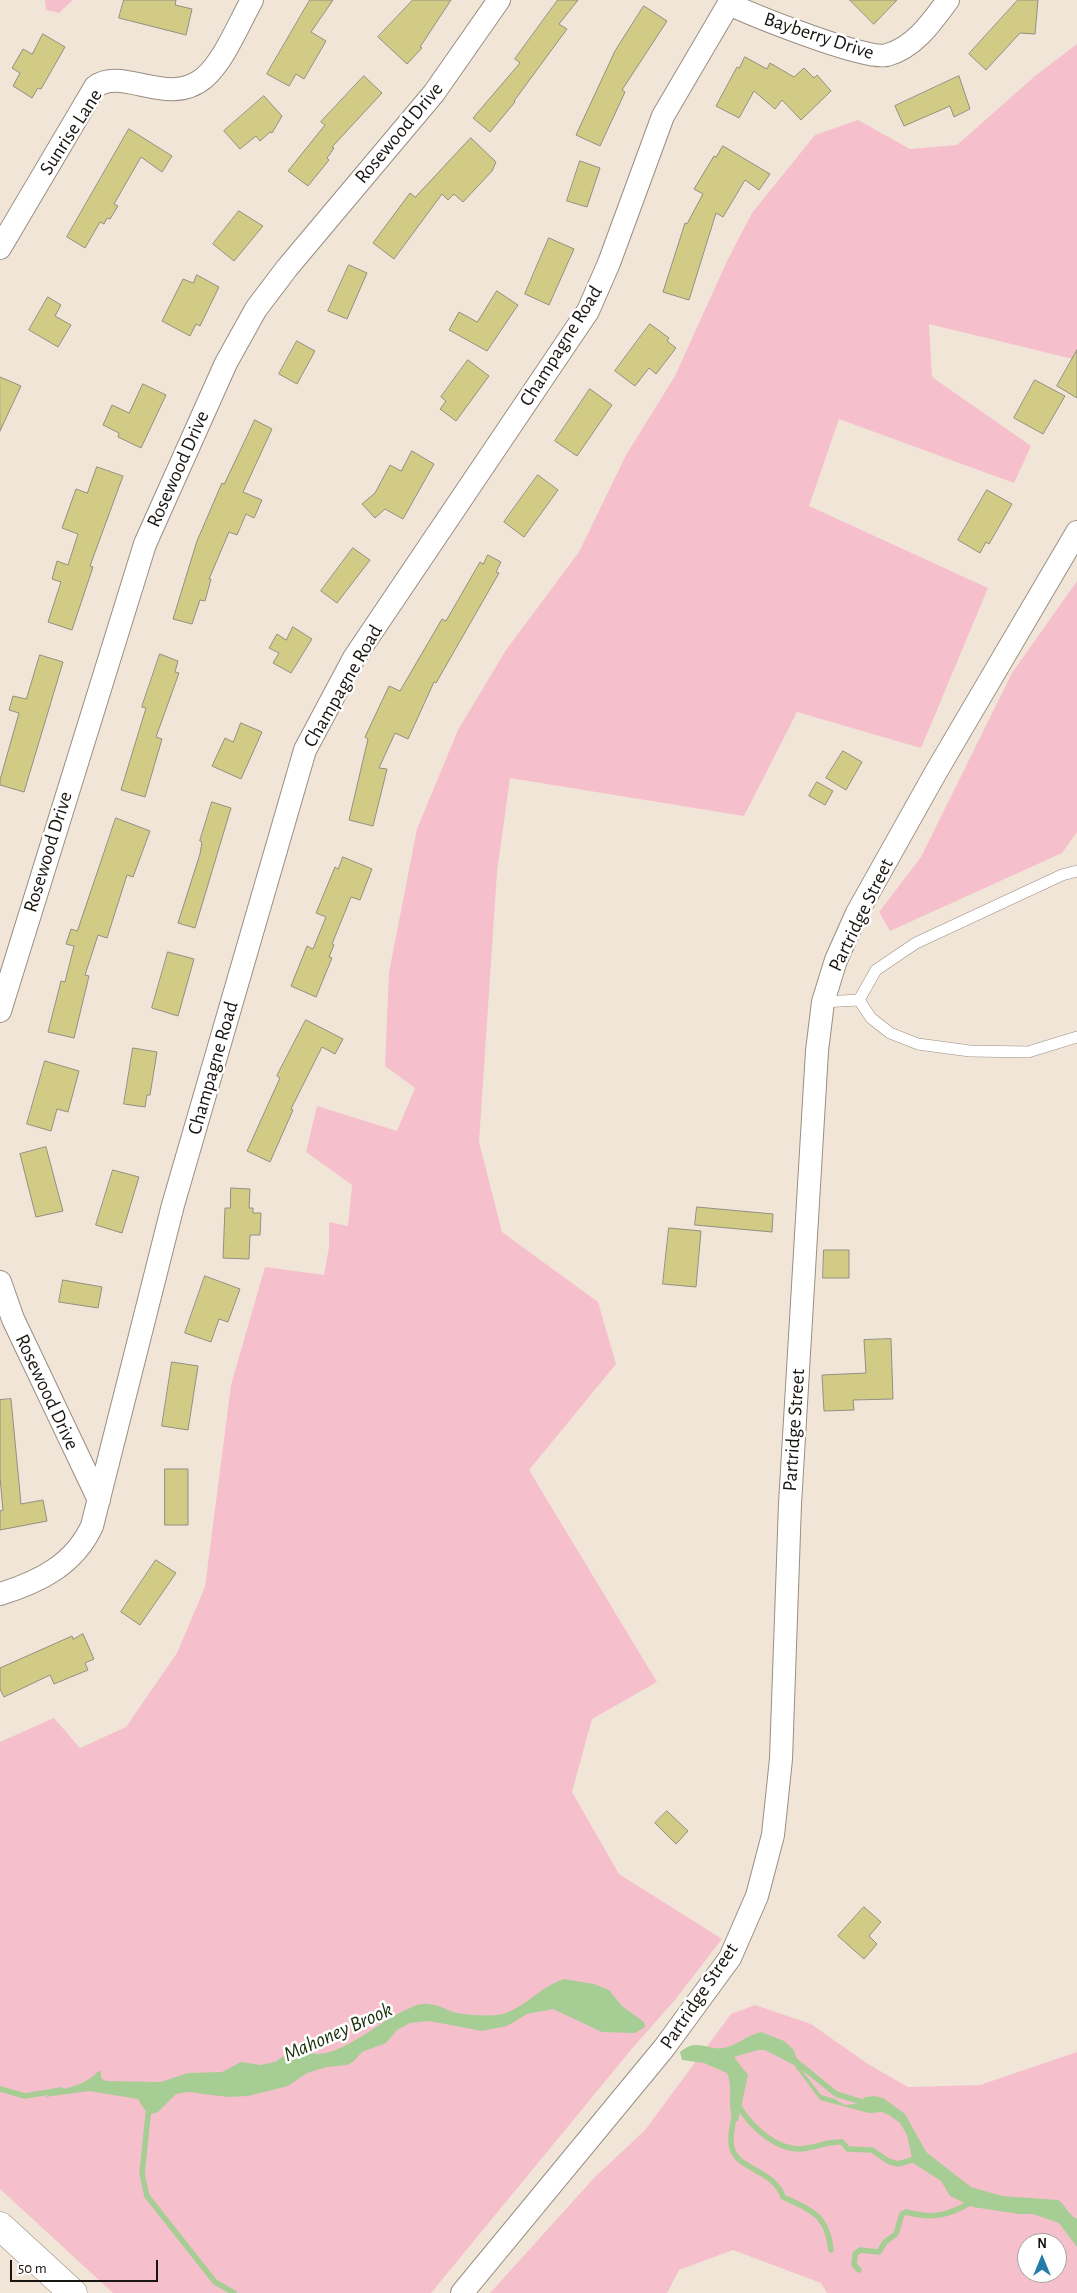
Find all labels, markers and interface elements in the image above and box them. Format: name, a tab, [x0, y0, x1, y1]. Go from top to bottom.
street label: Bayberry Drive	[761, 7, 877, 65]
street label: Rosewood Drive	[350, 77, 448, 189]
street label: Sunrise Lane	[34, 85, 108, 179]
street label: Champagne Road	[514, 281, 608, 411]
street label: Rosewood Drive	[142, 407, 214, 531]
street label: Champagne Road	[298, 620, 388, 752]
street label: Rosewood Drive	[18, 789, 78, 915]
street label: Partridge Street	[823, 855, 899, 975]
street label: Champagne Road	[182, 999, 244, 1137]
street label: Rosewood Drive	[10, 1330, 84, 1454]
street label: Partridge Street	[778, 1368, 810, 1492]
street label: Partridge Street	[655, 1938, 743, 2054]
water label: Mahoney Brook	[279, 1997, 397, 2067]
north arrow	[1017, 2233, 1067, 2283]
text: N	[1037, 2237, 1047, 2251]
scale bar	[12, 2250, 160, 2282]
text: 50 m	[18, 2261, 47, 2276]

